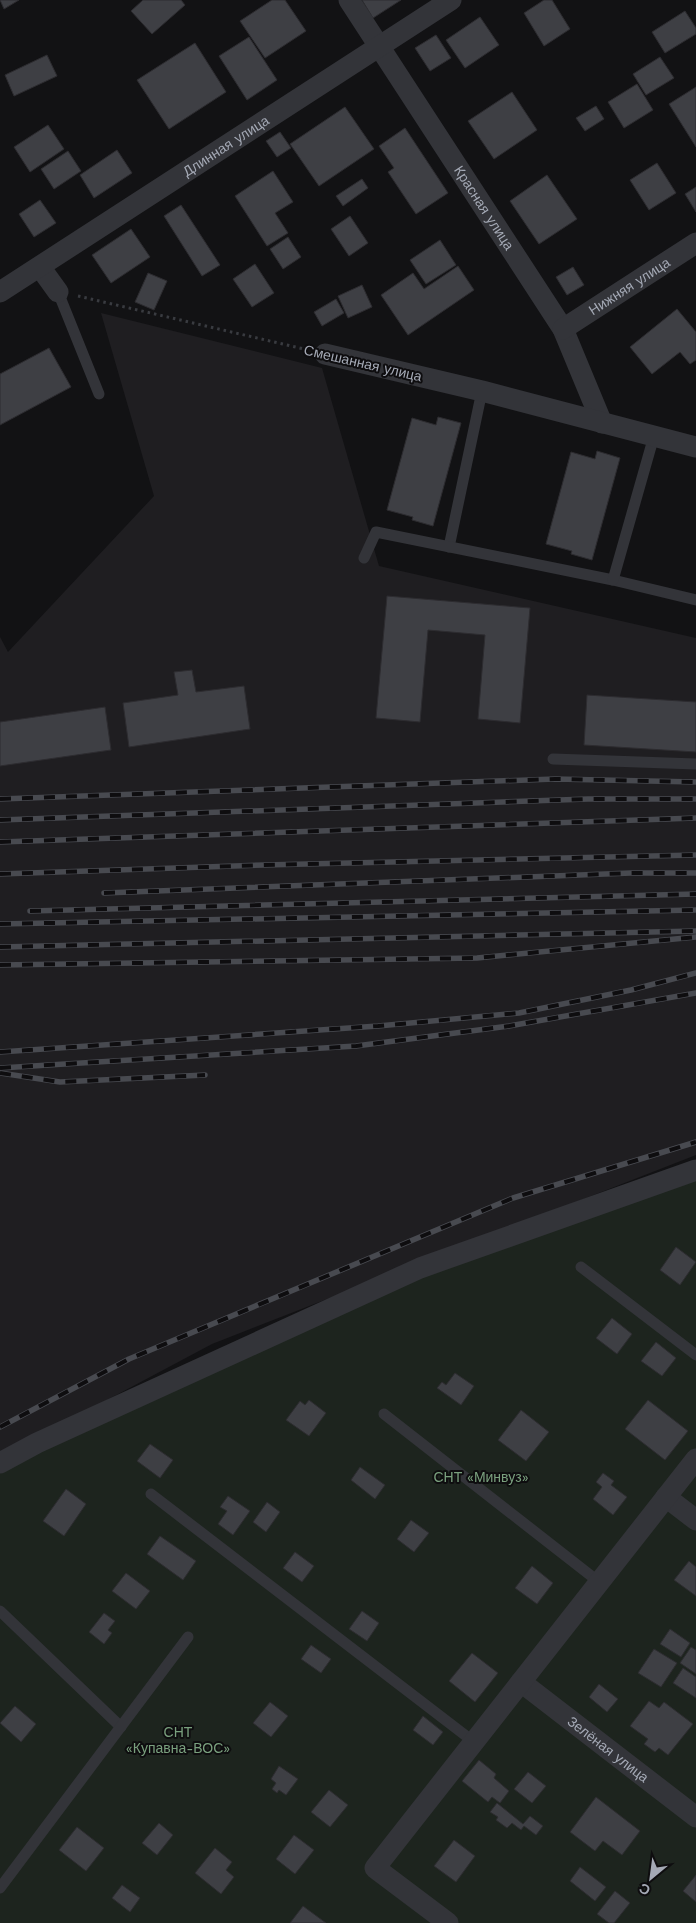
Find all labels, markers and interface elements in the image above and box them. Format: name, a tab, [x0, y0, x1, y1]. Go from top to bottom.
street label: Длинная улица	[180, 112, 272, 180]
street label: Красная улица	[451, 163, 518, 253]
street label: Нижняя улица	[586, 254, 673, 318]
street label: Смешанная улица	[302, 342, 424, 384]
park label: СНТ «Минвуз»	[433, 1469, 529, 1485]
street label: Зелёная улица	[564, 1713, 652, 1786]
park label: СНТ «Купавна-ВОС»	[126, 1724, 230, 1756]
north arrow	[626, 1853, 676, 1903]
text: С	[636, 1880, 653, 1899]

